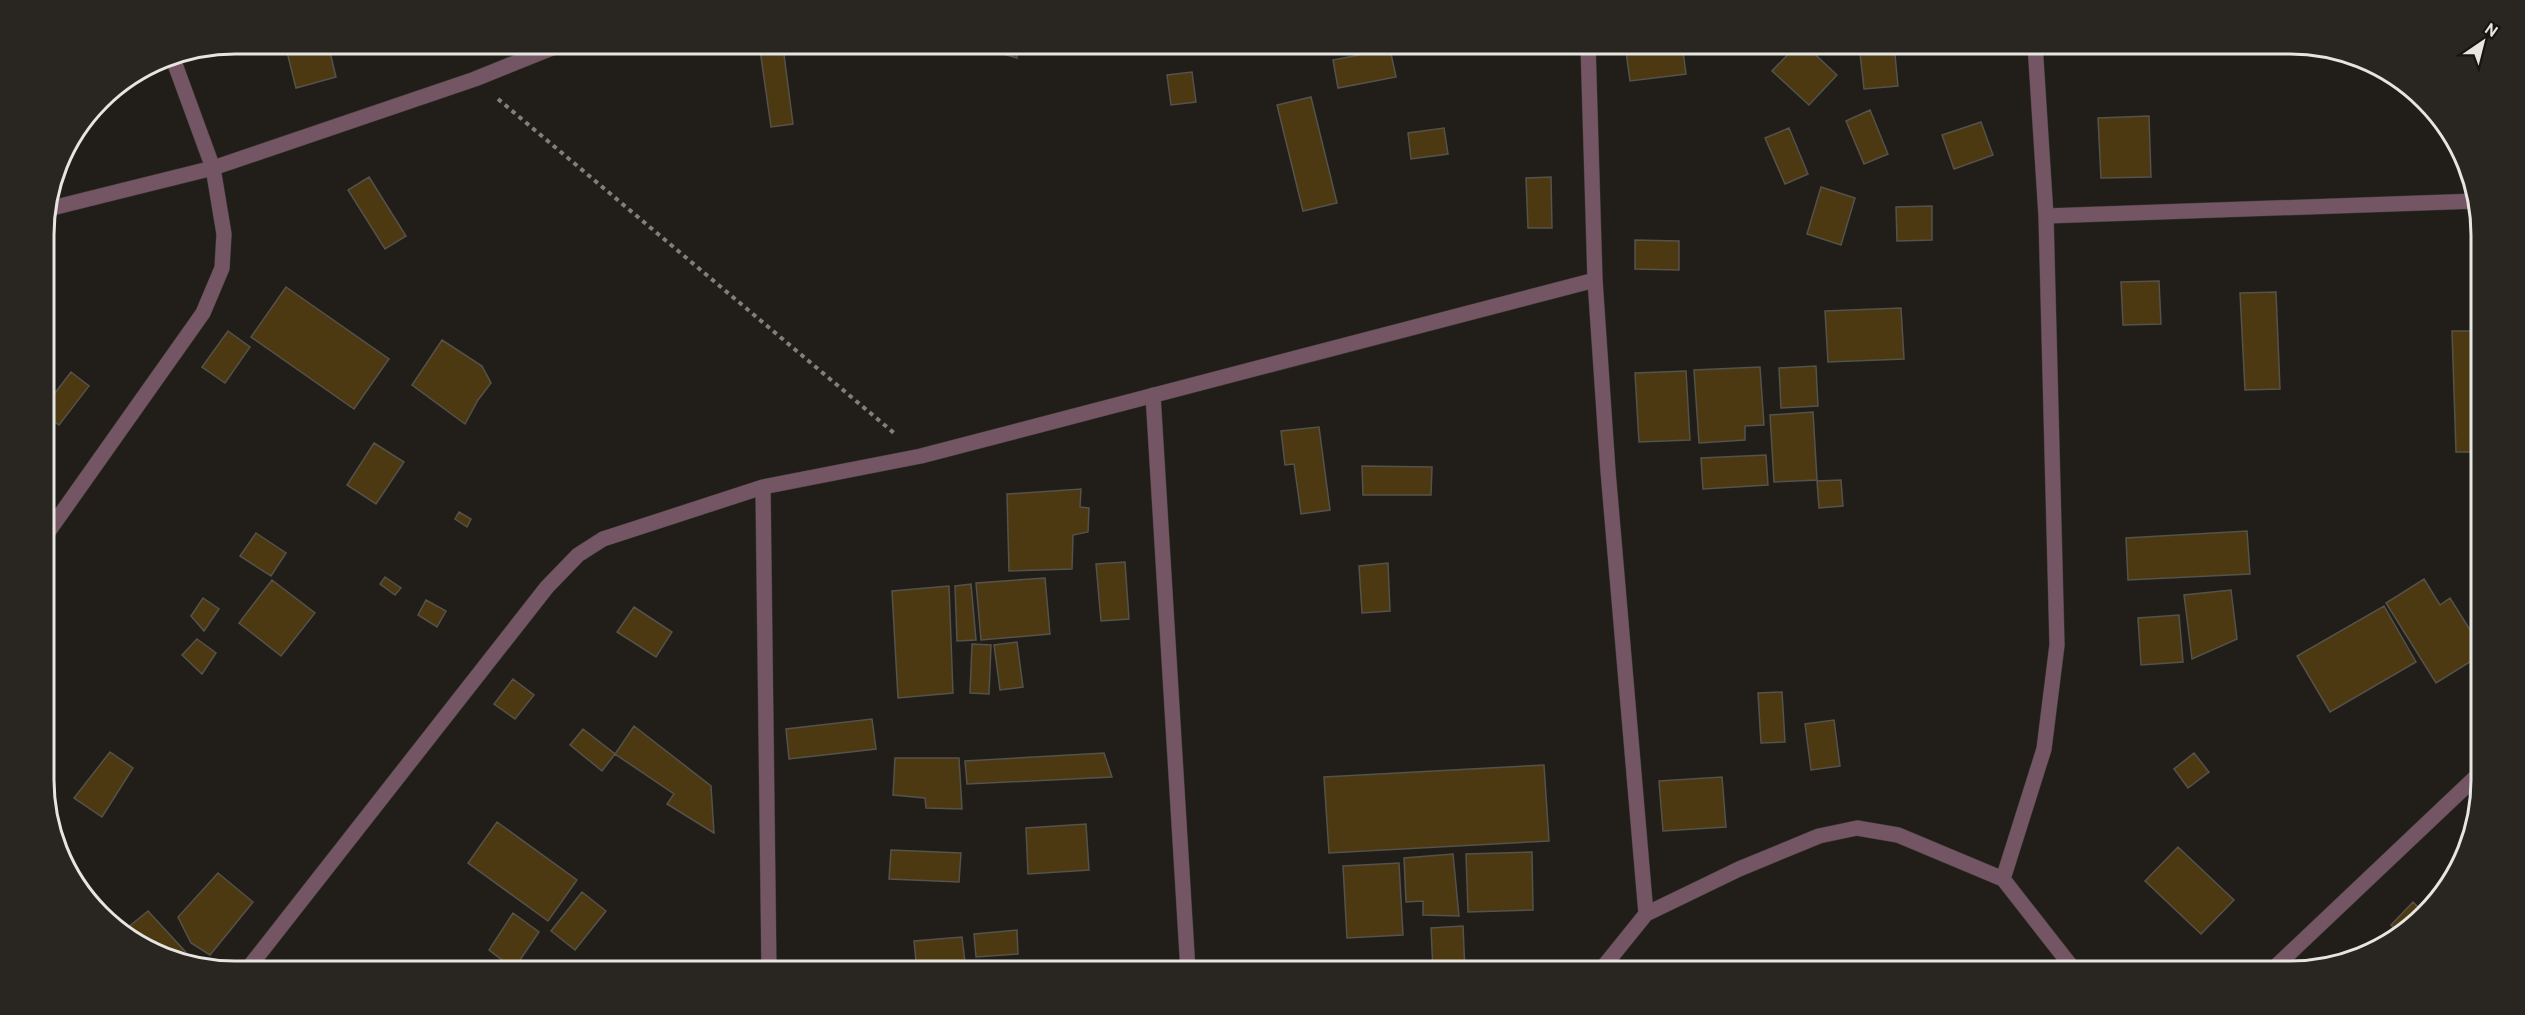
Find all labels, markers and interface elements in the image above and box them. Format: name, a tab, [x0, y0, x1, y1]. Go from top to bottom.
north arrow	[2453, 12, 2513, 72]
text: N	[2480, 20, 2501, 43]

